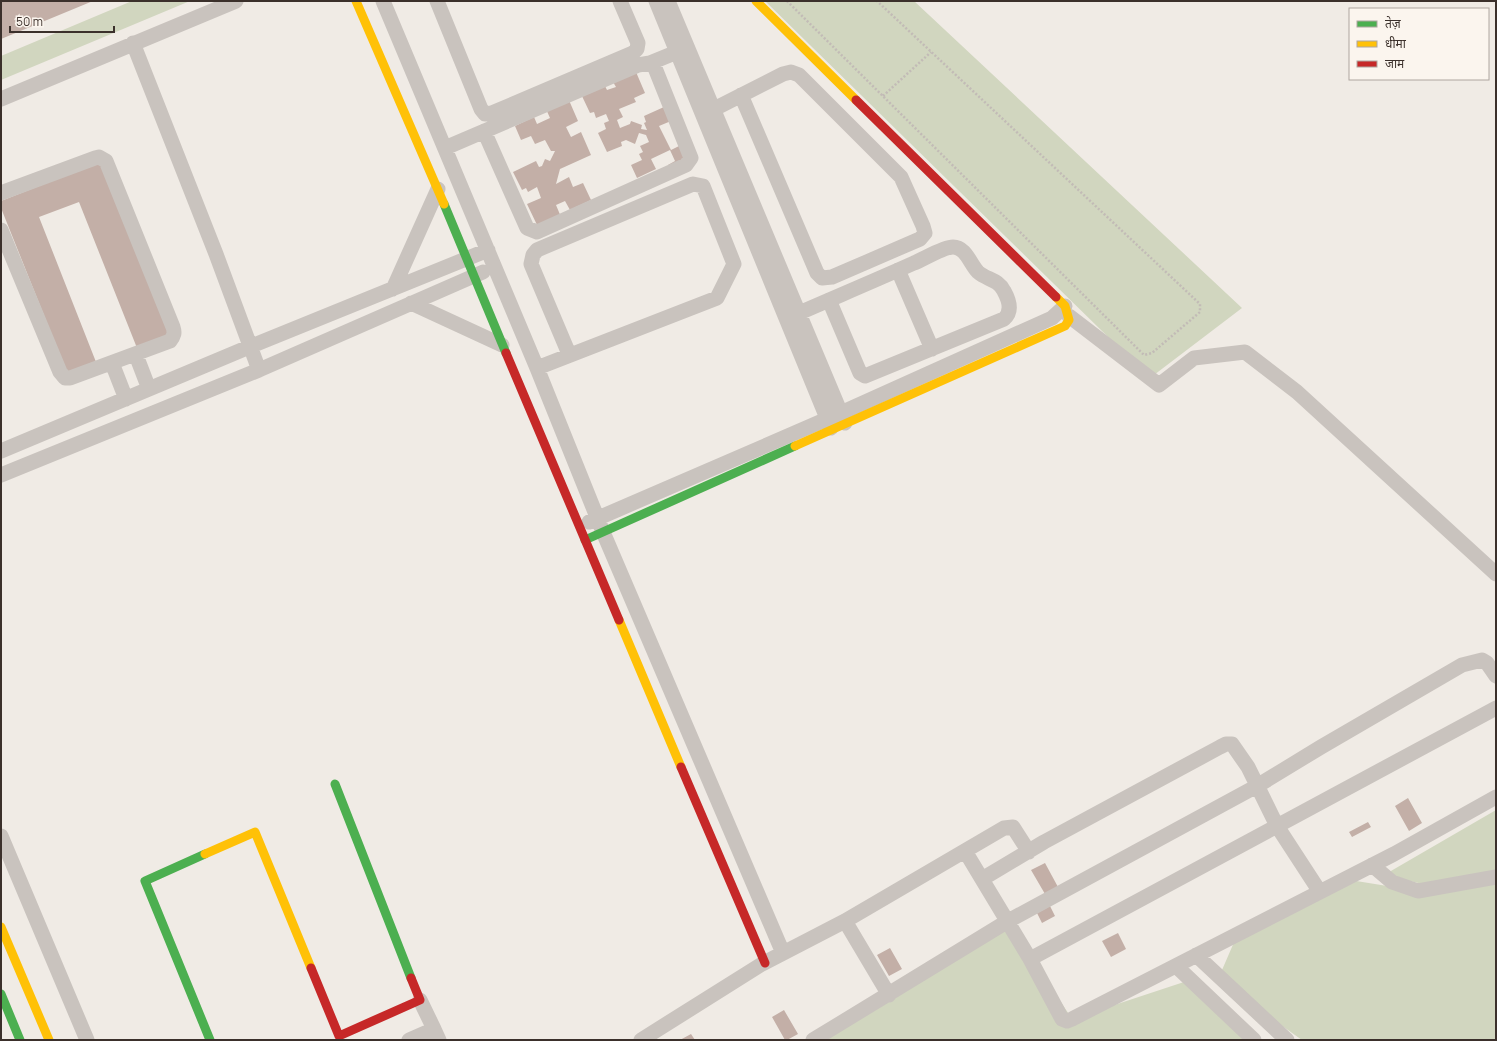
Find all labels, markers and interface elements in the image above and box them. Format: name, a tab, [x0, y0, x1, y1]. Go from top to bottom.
scale bar	[10, 8, 114, 34]
legend	[1349, 8, 1489, 80]
text: 50 m	[16, 13, 43, 30]
text: तेज़	[1385, 15, 1402, 32]
text: धीमा	[1385, 35, 1407, 52]
text: जाम	[1385, 55, 1405, 72]

